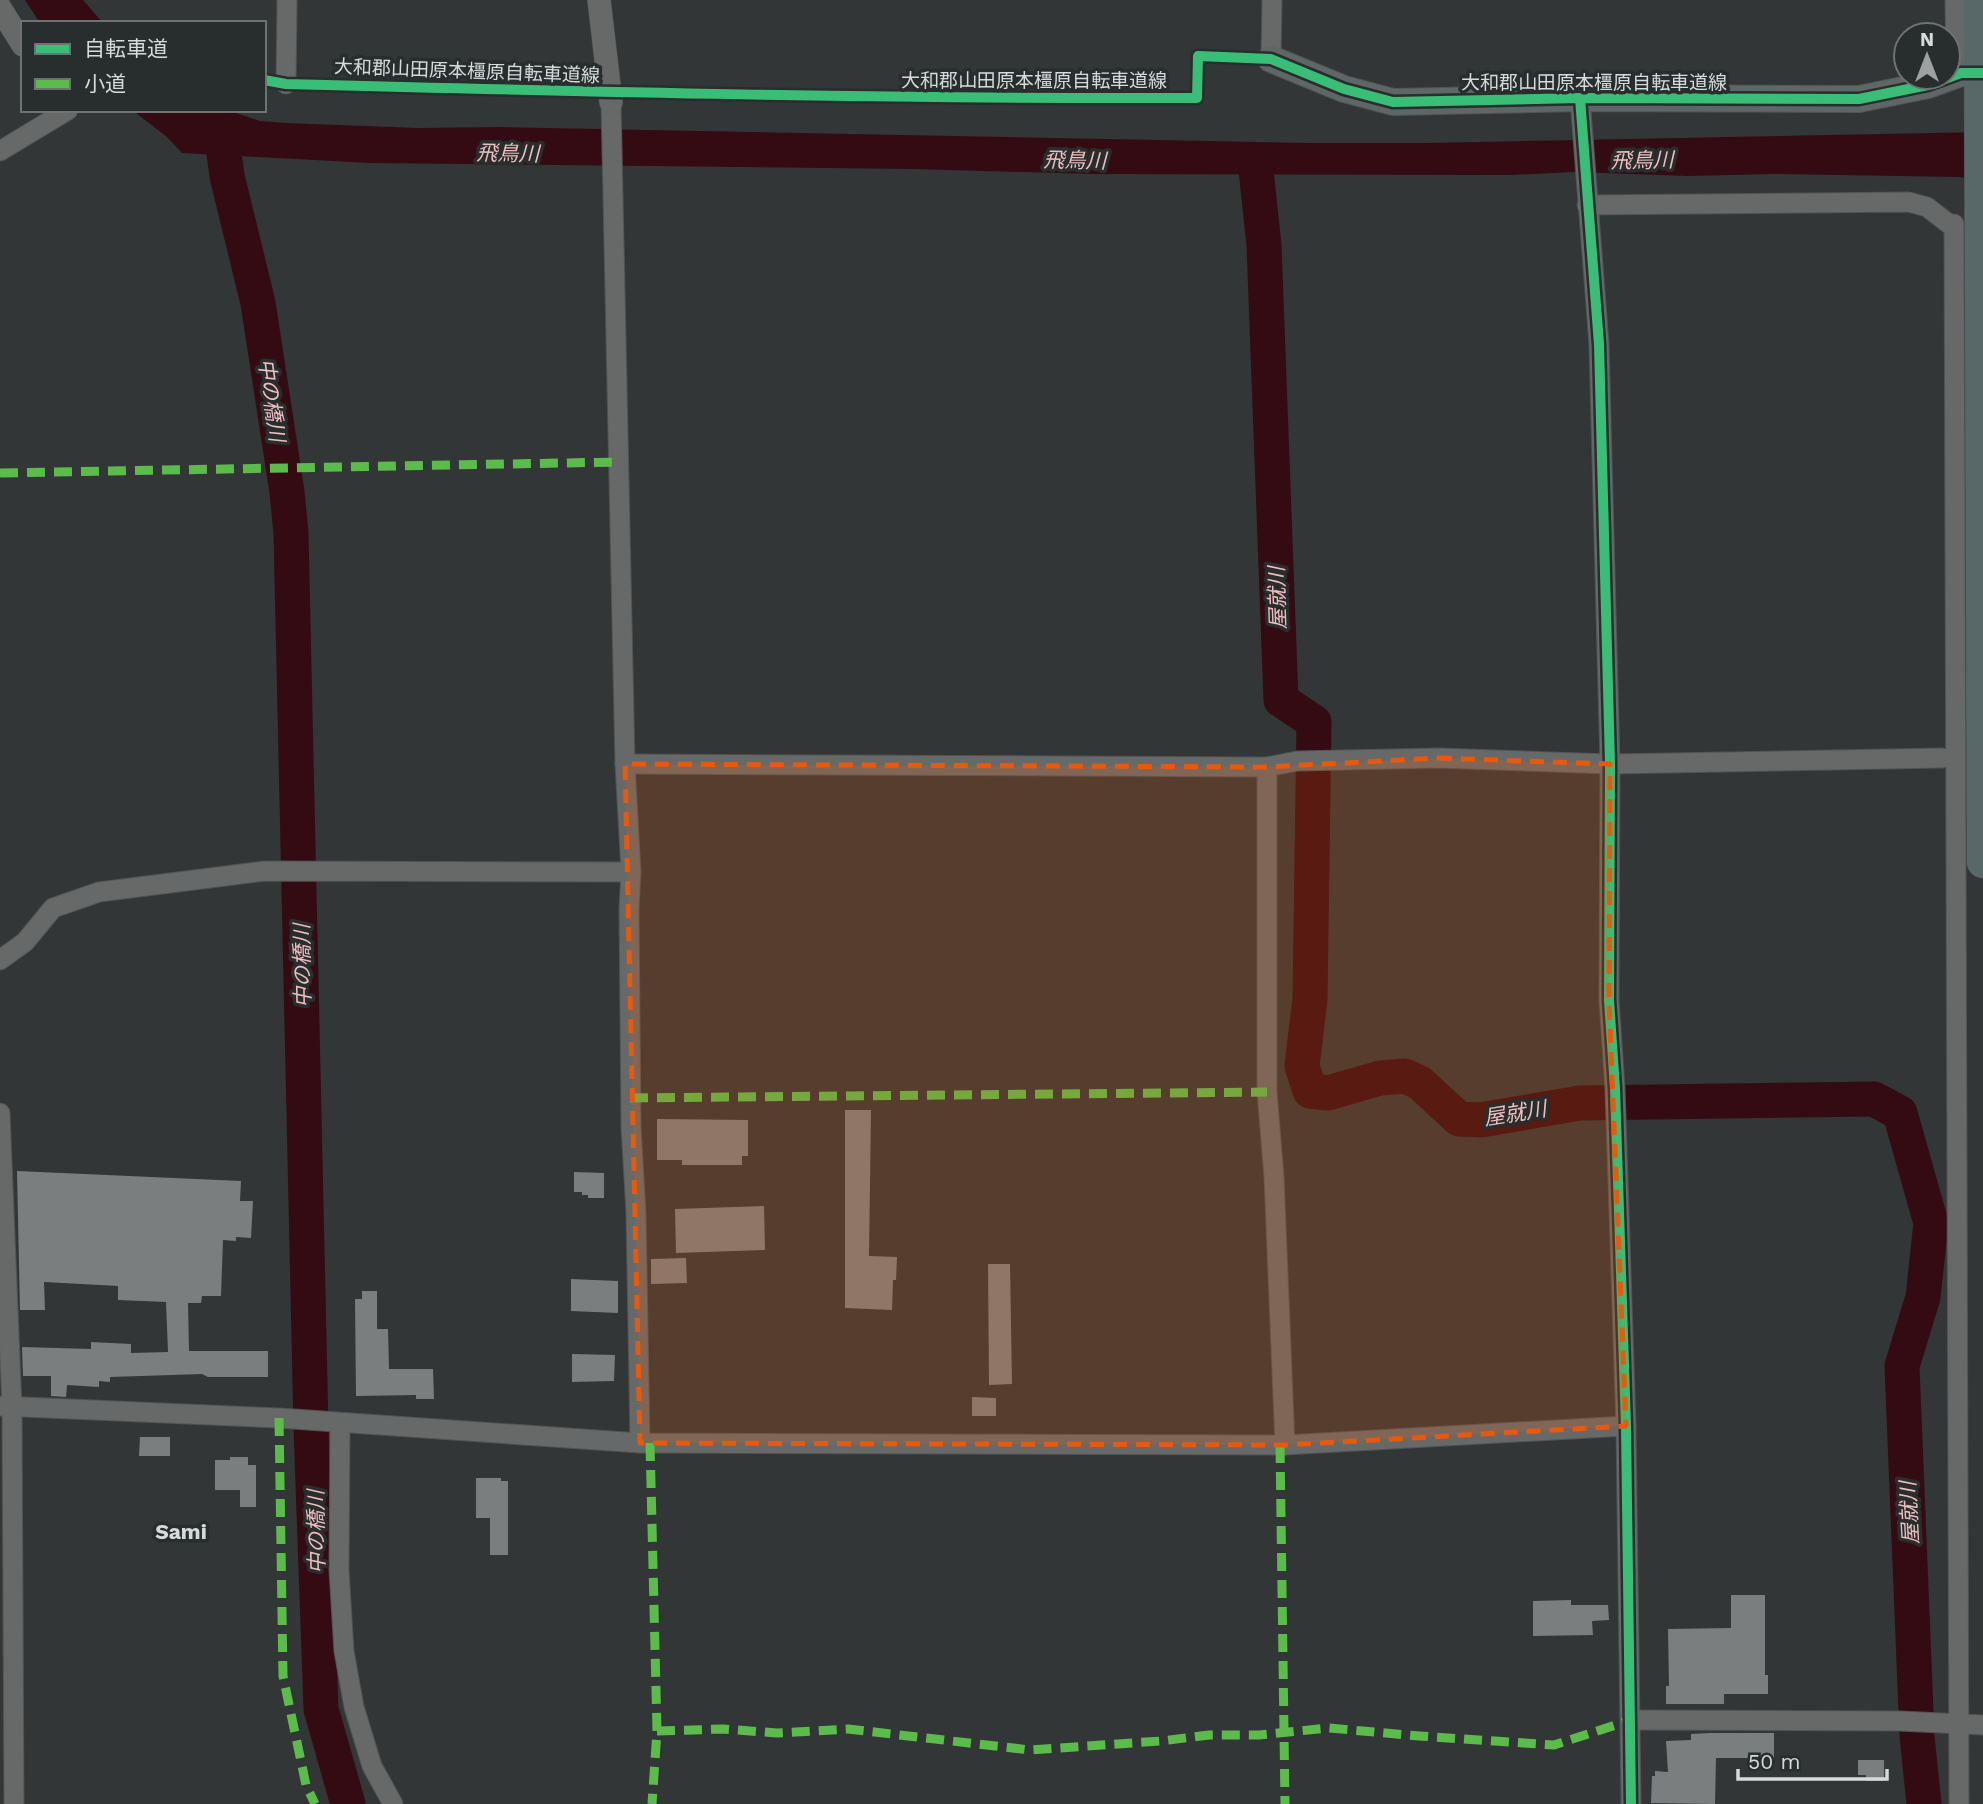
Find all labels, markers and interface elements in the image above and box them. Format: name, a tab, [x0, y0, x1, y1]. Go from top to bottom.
legend	[21, 21, 266, 112]
north arrow	[1892, 21, 1962, 91]
text: N	[1920, 28, 1934, 51]
text: 自転車道	[84, 36, 168, 61]
street label: 大和郡山田原本橿原自転車道線	[334, 55, 600, 87]
street label: 大和郡山田原本橿原自転車道線	[901, 69, 1167, 92]
text: 小道	[84, 71, 126, 96]
street label: 大和郡山田原本橿原自転車道線	[1461, 71, 1727, 94]
water label: 飛鳥川	[476, 140, 542, 166]
water label: 飛鳥川	[1043, 147, 1109, 173]
water label: 飛鳥川	[1610, 147, 1676, 173]
water label: 中の橋川	[254, 357, 291, 445]
water label: 屋就川	[1263, 564, 1291, 630]
water label: 中の橋川	[289, 922, 315, 1008]
water label: 屋就川	[1482, 1095, 1550, 1130]
water label: 屋就川	[1895, 1479, 1923, 1545]
water label: 中の橋川	[303, 1488, 329, 1574]
district label: Sami	[155, 1519, 207, 1544]
scale bar	[1738, 1738, 1887, 1782]
text: 50 m	[1748, 1749, 1800, 1774]

